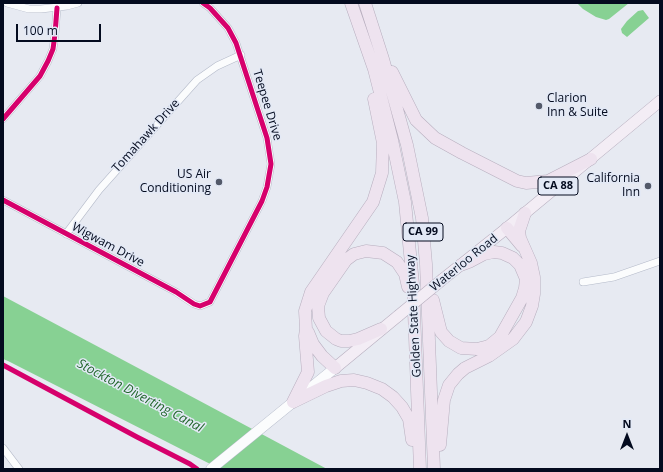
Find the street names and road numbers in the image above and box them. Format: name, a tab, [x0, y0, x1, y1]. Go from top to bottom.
street label: Teepee Drive	[249, 68, 285, 142]
street label: Tomahawk Drive	[109, 96, 183, 176]
road number: CA 88	[538, 177, 578, 195]
street label: Wigwam Drive	[69, 220, 147, 270]
road number: CA 99	[403, 223, 443, 241]
street label: Waterloo Road	[427, 231, 501, 295]
street label: Golden State Highway	[404, 254, 424, 378]

